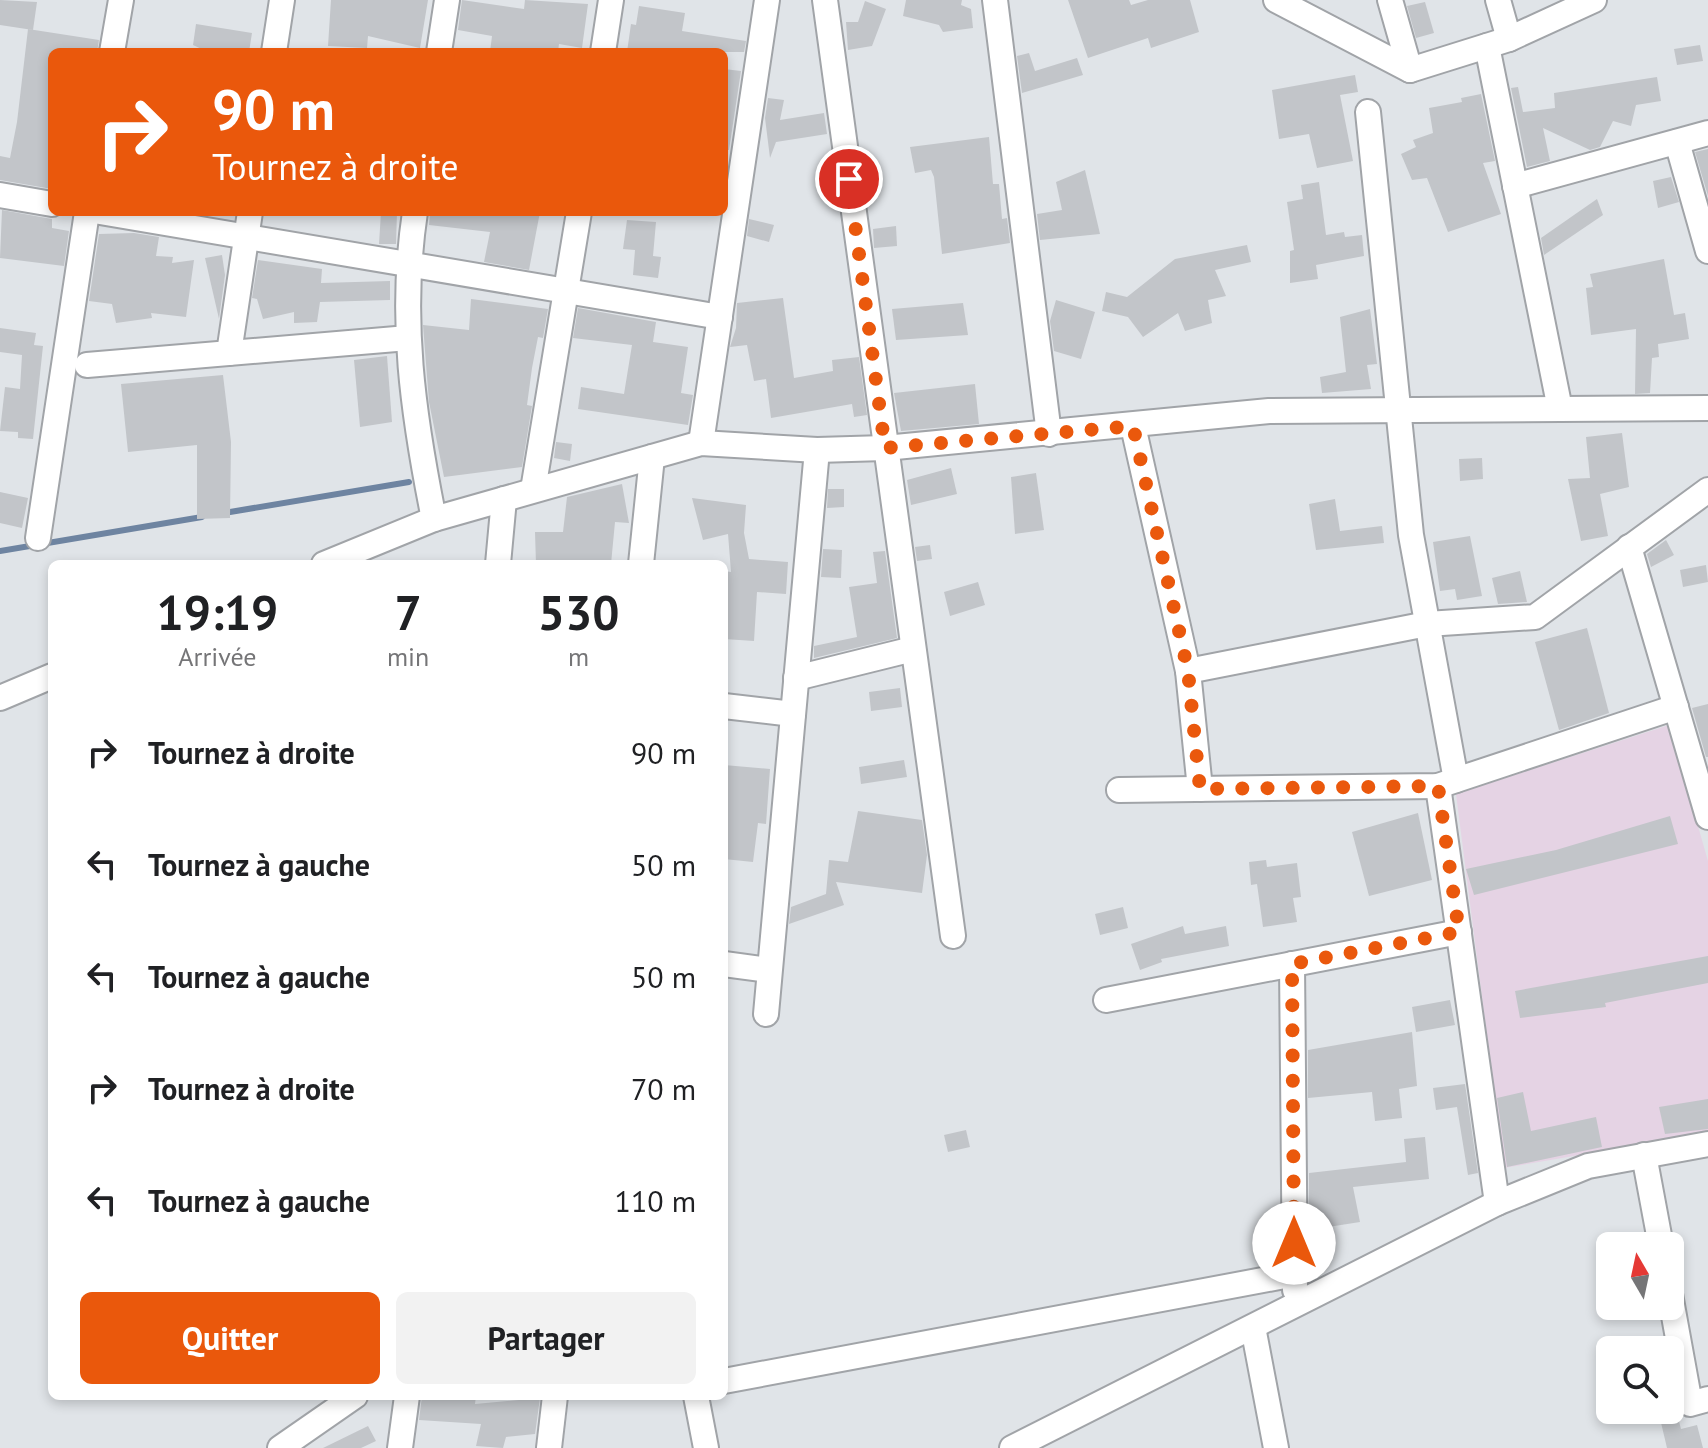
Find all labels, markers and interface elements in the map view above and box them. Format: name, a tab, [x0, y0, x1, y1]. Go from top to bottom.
text: 90 m	[212, 73, 335, 145]
icon: right	[80, 80, 184, 184]
text: Tournez à droite	[212, 143, 459, 190]
pin	[815, 145, 883, 213]
icon: arrive	[827, 157, 871, 201]
text: 19:19	[157, 581, 278, 643]
text: 7	[394, 581, 422, 643]
text: 530	[538, 581, 619, 643]
text: Arrivée	[178, 640, 257, 673]
text: min	[387, 640, 429, 673]
text: m	[568, 640, 589, 673]
icon: right	[80, 730, 124, 774]
text: Tournez à droite	[148, 733, 355, 772]
text: 90 m	[631, 733, 696, 772]
icon: left	[80, 842, 124, 886]
text: Tournez à gauche	[148, 845, 370, 884]
text: 50 m	[631, 845, 696, 884]
icon: left	[80, 954, 124, 998]
text: Tournez à gauche	[148, 957, 370, 996]
text: 50 m	[631, 957, 696, 996]
icon: right	[80, 1066, 124, 1110]
text: Tournez à droite	[148, 1069, 355, 1108]
text: 70 m	[631, 1069, 696, 1108]
icon: left	[80, 1178, 124, 1222]
text: Tournez à gauche	[148, 1181, 370, 1220]
text: 110 m	[615, 1181, 696, 1220]
position arrow	[1252, 1201, 1336, 1285]
north arrow	[1596, 1232, 1684, 1320]
map controls	[1596, 1232, 1684, 1424]
button: Quitter	[80, 1292, 380, 1384]
button: Partager	[396, 1292, 696, 1384]
button: search	[1596, 1336, 1684, 1424]

